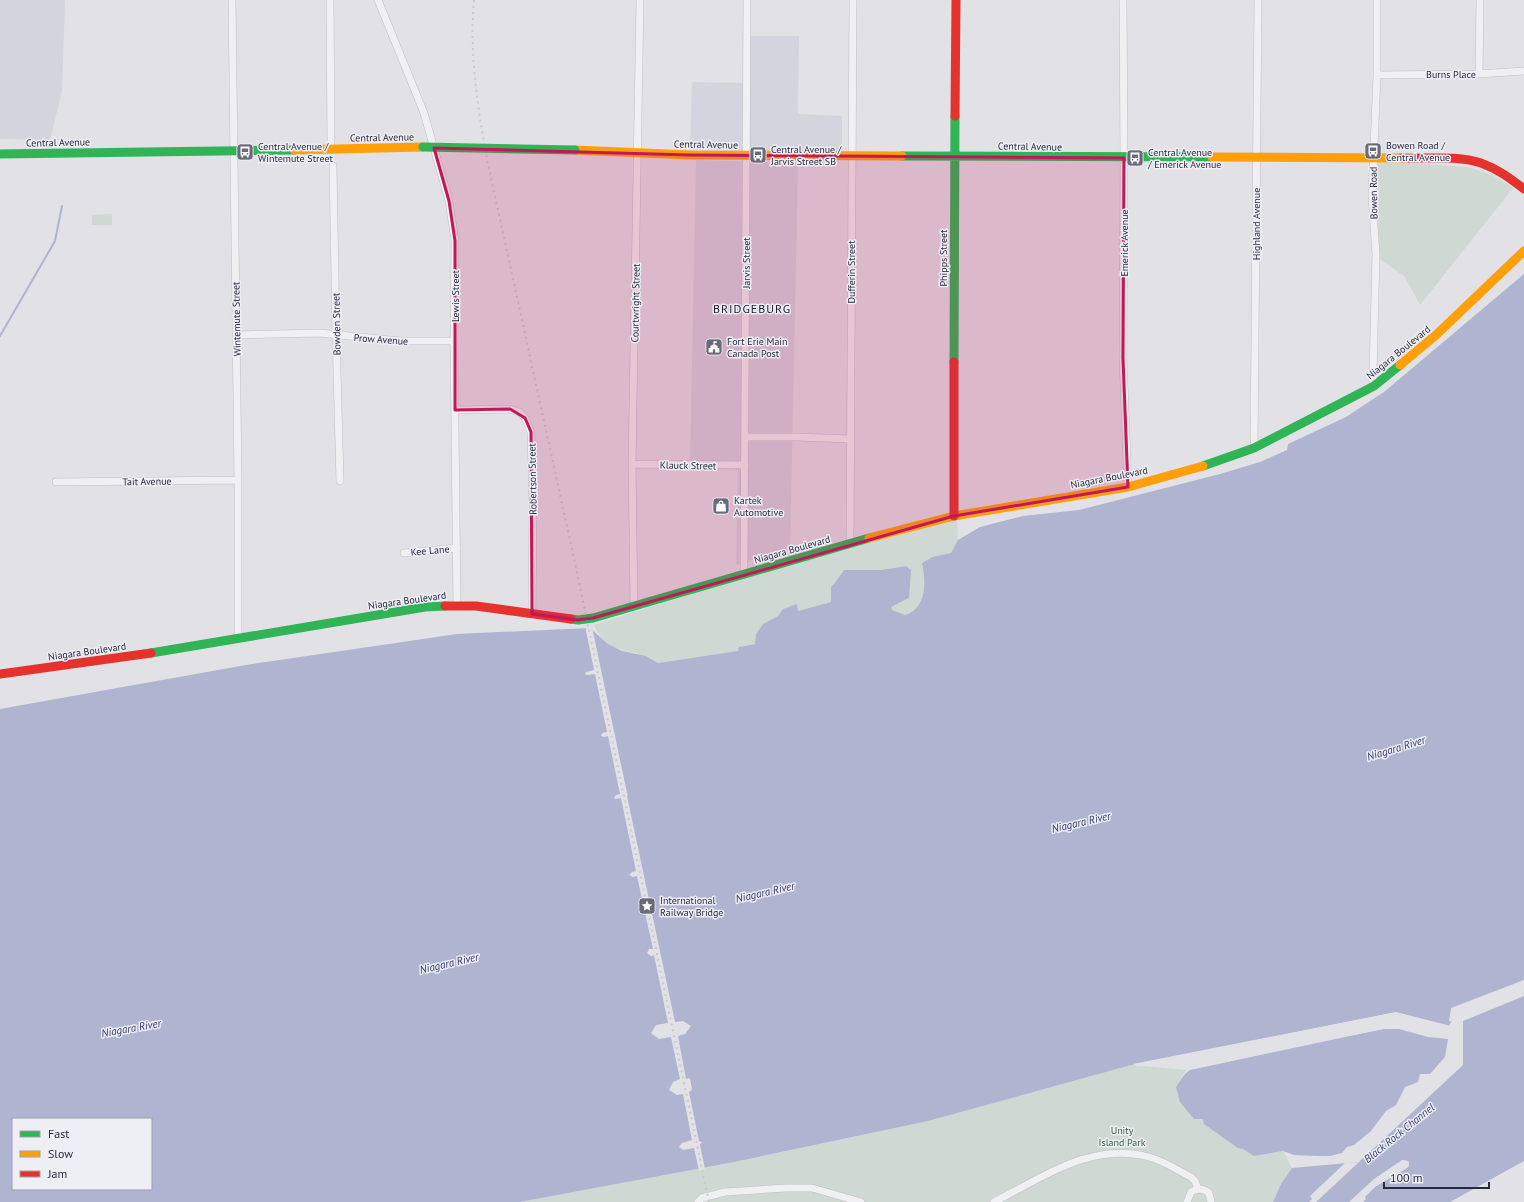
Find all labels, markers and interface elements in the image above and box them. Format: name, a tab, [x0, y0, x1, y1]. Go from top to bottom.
street label: Burns Place	[1426, 68, 1476, 81]
street label: Central Avenue	[350, 130, 414, 145]
street label: Central Avenue	[26, 135, 90, 150]
street label: Central Avenue	[674, 137, 738, 152]
street label: Central Avenue	[998, 139, 1062, 154]
place label: Bowen Road / Central Avenue	[1386, 139, 1450, 164]
place label: Central Avenue / Wintemute Street	[258, 140, 333, 165]
bus stop icon: Bowen Road / Central Avenue	[1363, 141, 1383, 161]
bus stop icon: Central Avenue / Wintemute Street	[235, 142, 255, 162]
place label: Central Avenue / Jarvis Street SB	[770, 143, 842, 168]
bus stop icon: Central Avenue / Jarvis Street SB	[748, 145, 768, 165]
place label: Central Avenue / Emerick Avenue	[1147, 146, 1221, 171]
bus stop icon: Central Avenue / Emerick Avenue	[1125, 148, 1145, 168]
street label: Bowen Road	[1367, 167, 1380, 219]
street label: Highland Avenue	[1250, 188, 1263, 260]
street label: Emerick Avenue	[1118, 209, 1131, 277]
street label: Phipps Street	[937, 229, 950, 286]
street label: Jarvis Street	[740, 237, 753, 290]
street label: Dufferin Street	[845, 240, 858, 304]
street label: Courtwright Street	[628, 263, 643, 343]
street label: Lewis Street	[449, 269, 462, 322]
street label: Wintemute Street	[229, 281, 244, 357]
street label: Bowden Street	[329, 292, 344, 355]
district label: BRIDGEBURG	[713, 301, 791, 316]
street label: Niagara Boulevard	[1364, 323, 1433, 382]
street label: Prow Avenue	[353, 331, 409, 348]
place label: Fort Erie Main Canada Post	[727, 335, 788, 360]
public building icon: Fort Erie Main Canada Post	[704, 337, 724, 357]
street label: Robertson Street	[525, 442, 540, 515]
street label: Klauck Street	[660, 459, 717, 473]
street label: Niagara Boulevard	[1069, 464, 1149, 491]
street label: Tait Avenue	[122, 475, 172, 488]
place label: Kartek Automotive	[734, 494, 783, 519]
shop icon: Kartek Automotive	[711, 496, 731, 516]
street label: Niagara Boulevard	[753, 532, 832, 567]
street label: Kee Lane	[410, 542, 450, 559]
street label: Niagara Boulevard	[367, 589, 447, 612]
street label: Niagara Boulevard	[47, 640, 127, 663]
water label: Niagara River	[1365, 732, 1428, 764]
water label: Niagara River	[1050, 808, 1113, 836]
water label: Niagara River	[734, 878, 797, 906]
place label: International Railway Bridge	[660, 894, 723, 919]
place icon: International Railway Bridge	[637, 896, 657, 916]
water label: Niagara River	[418, 949, 481, 977]
water label: Niagara River	[100, 1016, 163, 1040]
water label: Black Rock Channel	[1361, 1100, 1437, 1166]
legend	[12, 1118, 152, 1190]
park label: Unity Island Park	[1099, 1124, 1146, 1149]
text: Fast	[48, 1126, 69, 1141]
text: Slow	[48, 1146, 73, 1161]
scale bar	[1384, 1164, 1489, 1190]
text: Jam	[47, 1166, 67, 1181]
text: 100 m	[1390, 1170, 1423, 1185]

